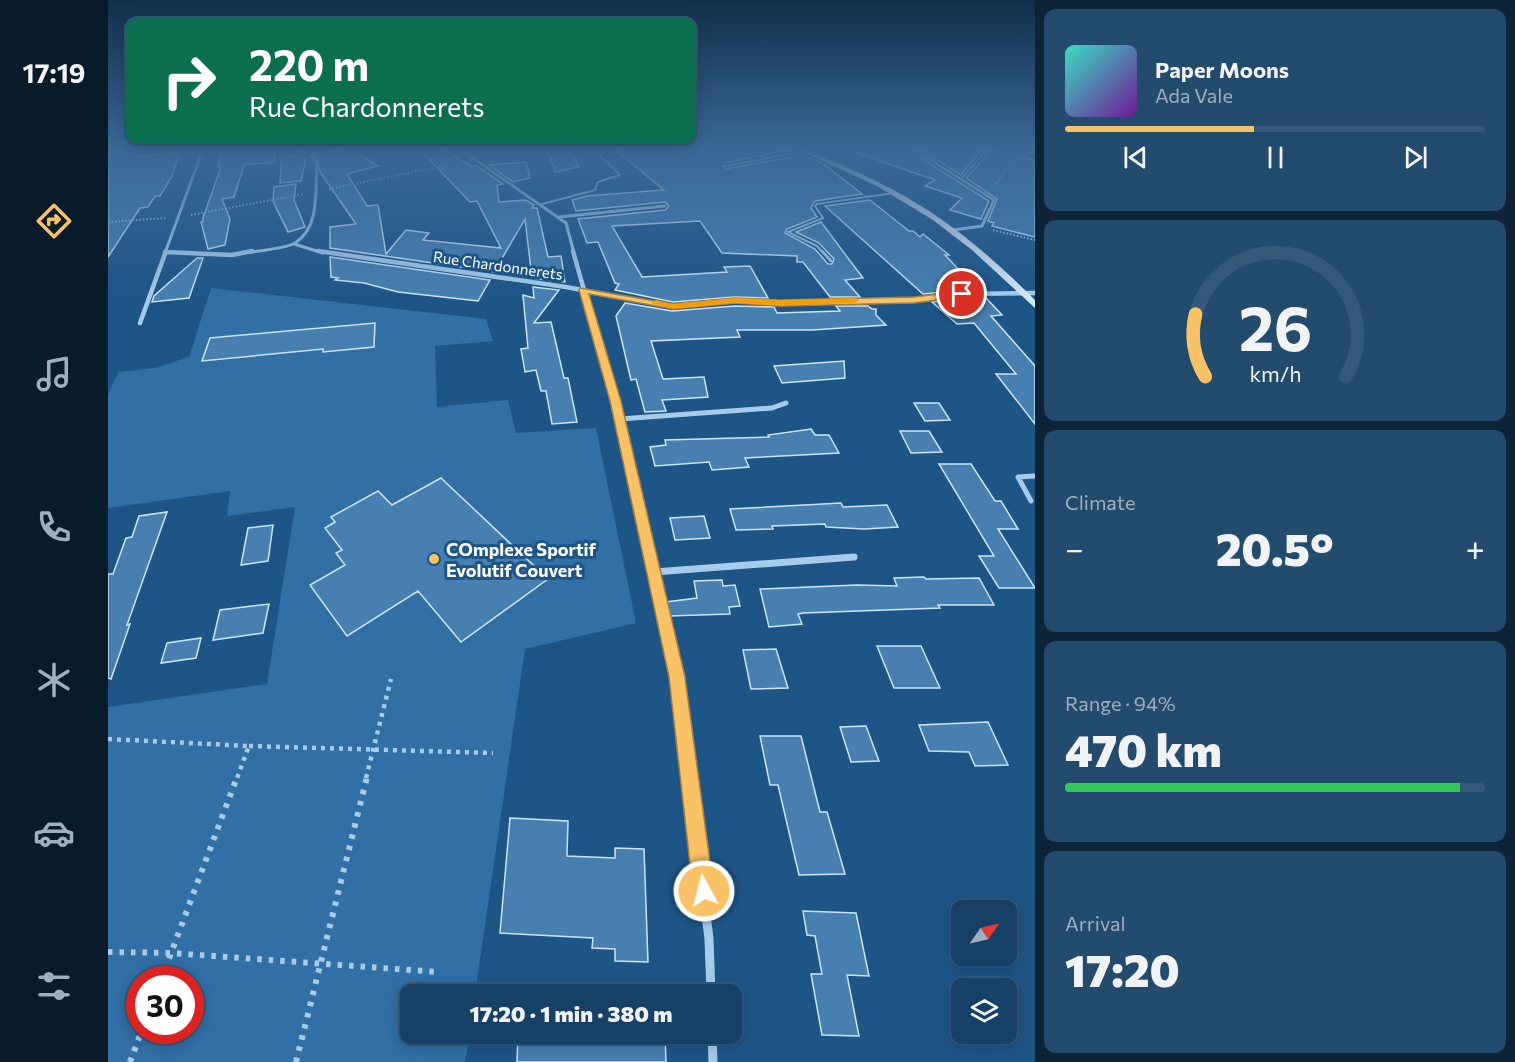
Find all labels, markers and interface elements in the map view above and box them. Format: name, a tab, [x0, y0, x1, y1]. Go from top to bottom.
text: 220 m	[249, 38, 369, 90]
icon: right	[150, 42, 228, 120]
text: 17:19	[22, 56, 86, 89]
text: Paper Moons	[1155, 56, 1289, 83]
text: Ada Vale	[1155, 83, 1233, 107]
text: Rue Chardonnerets	[249, 90, 484, 123]
icon: previous	[1119, 141, 1152, 174]
icon: pause	[1259, 141, 1292, 174]
icon: next	[1399, 141, 1432, 174]
icon: directions	[33, 200, 75, 242]
street label: Rue Chardonnerets	[432, 247, 564, 283]
pin	[936, 268, 987, 319]
icon: arrive	[945, 277, 978, 310]
text: 26	[1238, 289, 1312, 365]
icon: music	[33, 353, 75, 395]
text: km/h	[1249, 361, 1301, 387]
text: Climate	[1065, 490, 1135, 514]
icon: phone	[33, 506, 75, 548]
text: 20.5°	[1216, 520, 1334, 575]
text: −	[1065, 527, 1084, 568]
text: +	[1466, 527, 1485, 568]
place label: COmplexe Sportif Evolutif Couvert	[446, 538, 597, 581]
marker: COmplexe Sportif Evolutif Couvert	[427, 552, 441, 566]
icon: climate	[33, 659, 75, 701]
text: Range · 94%	[1065, 691, 1176, 715]
text: 470 km	[1065, 721, 1222, 776]
icon: car	[33, 812, 75, 854]
position arrow	[672, 859, 736, 923]
north arrow	[951, 900, 1017, 966]
map controls	[951, 900, 1017, 1044]
text: Arrival	[1065, 911, 1126, 935]
text: 17:20	[1065, 941, 1180, 996]
icon: filters	[33, 965, 75, 1007]
speed limit sign: 30	[126, 966, 204, 1044]
button: layers	[951, 978, 1017, 1044]
text: 17:20 · 1 min · 380 m	[470, 1000, 672, 1027]

